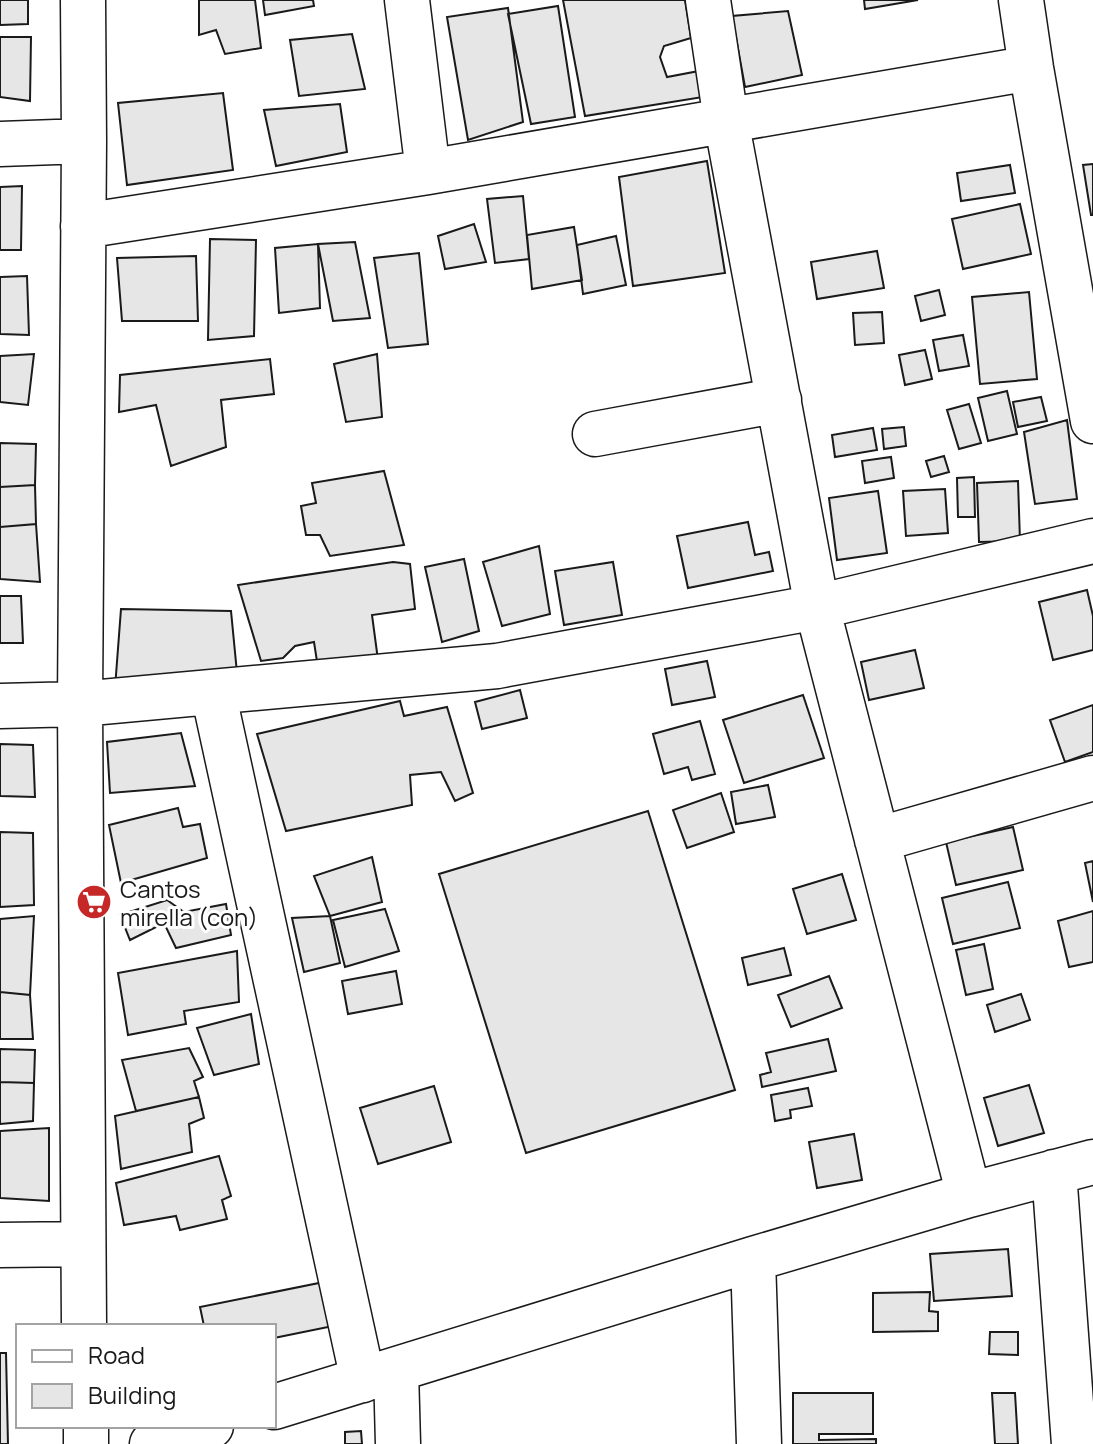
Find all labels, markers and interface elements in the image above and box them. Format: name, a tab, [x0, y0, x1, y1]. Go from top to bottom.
place label: Cantos mirella (con)	[120, 872, 258, 933]
supermarket icon: Cantos mirella (con)	[75, 883, 113, 921]
legend	[16, 1324, 276, 1428]
text: Road	[88, 1338, 145, 1371]
text: Building	[88, 1378, 176, 1411]

